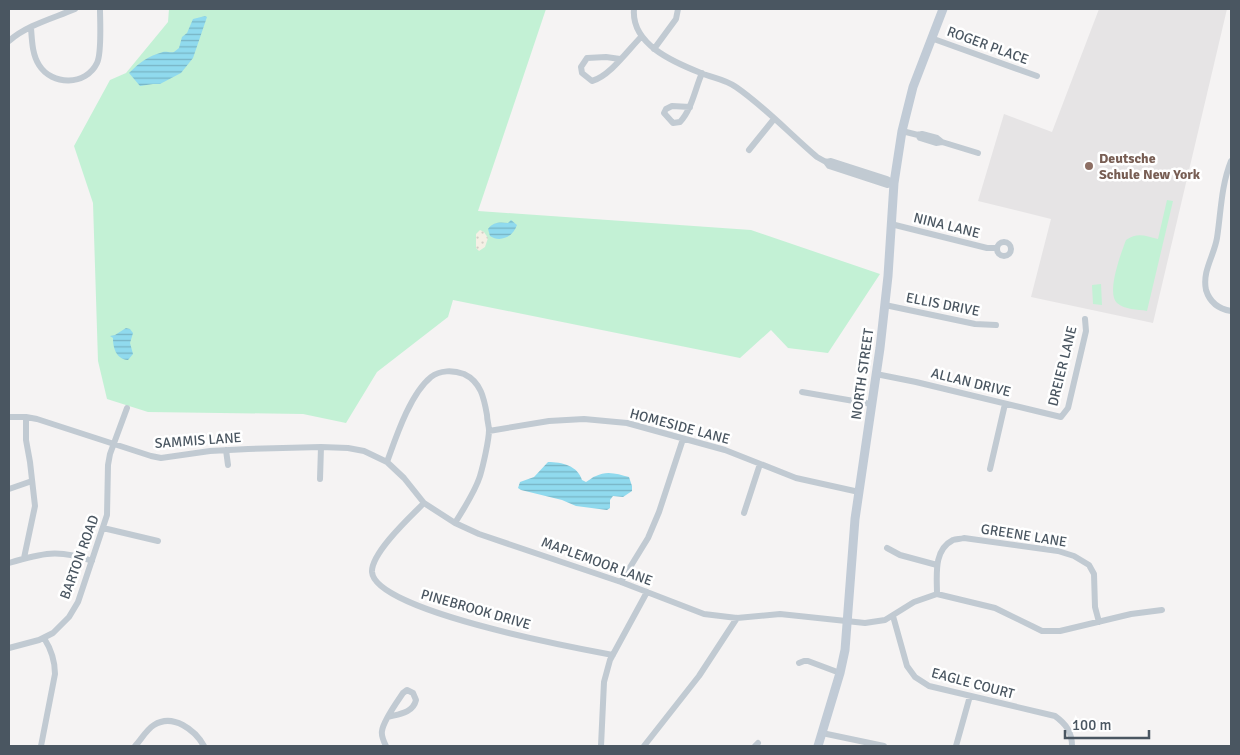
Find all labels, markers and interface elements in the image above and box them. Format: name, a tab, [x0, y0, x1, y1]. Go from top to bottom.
street label: ROGER PLACE	[945, 23, 1031, 68]
place label: Deutsche Schule New York	[1099, 150, 1201, 183]
marker: Deutsche Schule New York	[1083, 160, 1095, 172]
street label: NINA LANE	[912, 209, 982, 242]
street label: ELLIS DRIVE	[905, 289, 981, 320]
street label: DREIER LANE	[1044, 324, 1081, 408]
street label: NORTH STREET	[848, 327, 877, 421]
street label: ALLAN DRIVE	[929, 364, 1013, 401]
street label: HOMESIDE LANE	[628, 405, 732, 448]
street label: SAMMIS LANE	[154, 429, 242, 452]
street label: BARTON ROAD	[56, 513, 103, 602]
street label: GREENE LANE	[980, 520, 1068, 551]
street label: MAPLEMOOR LANE	[539, 533, 655, 590]
street label: PINEBROOK DRIVE	[419, 586, 533, 633]
street label: EAGLE COURT	[929, 664, 1016, 703]
scale bar	[1065, 708, 1149, 740]
text: 100 m	[1072, 716, 1112, 734]

